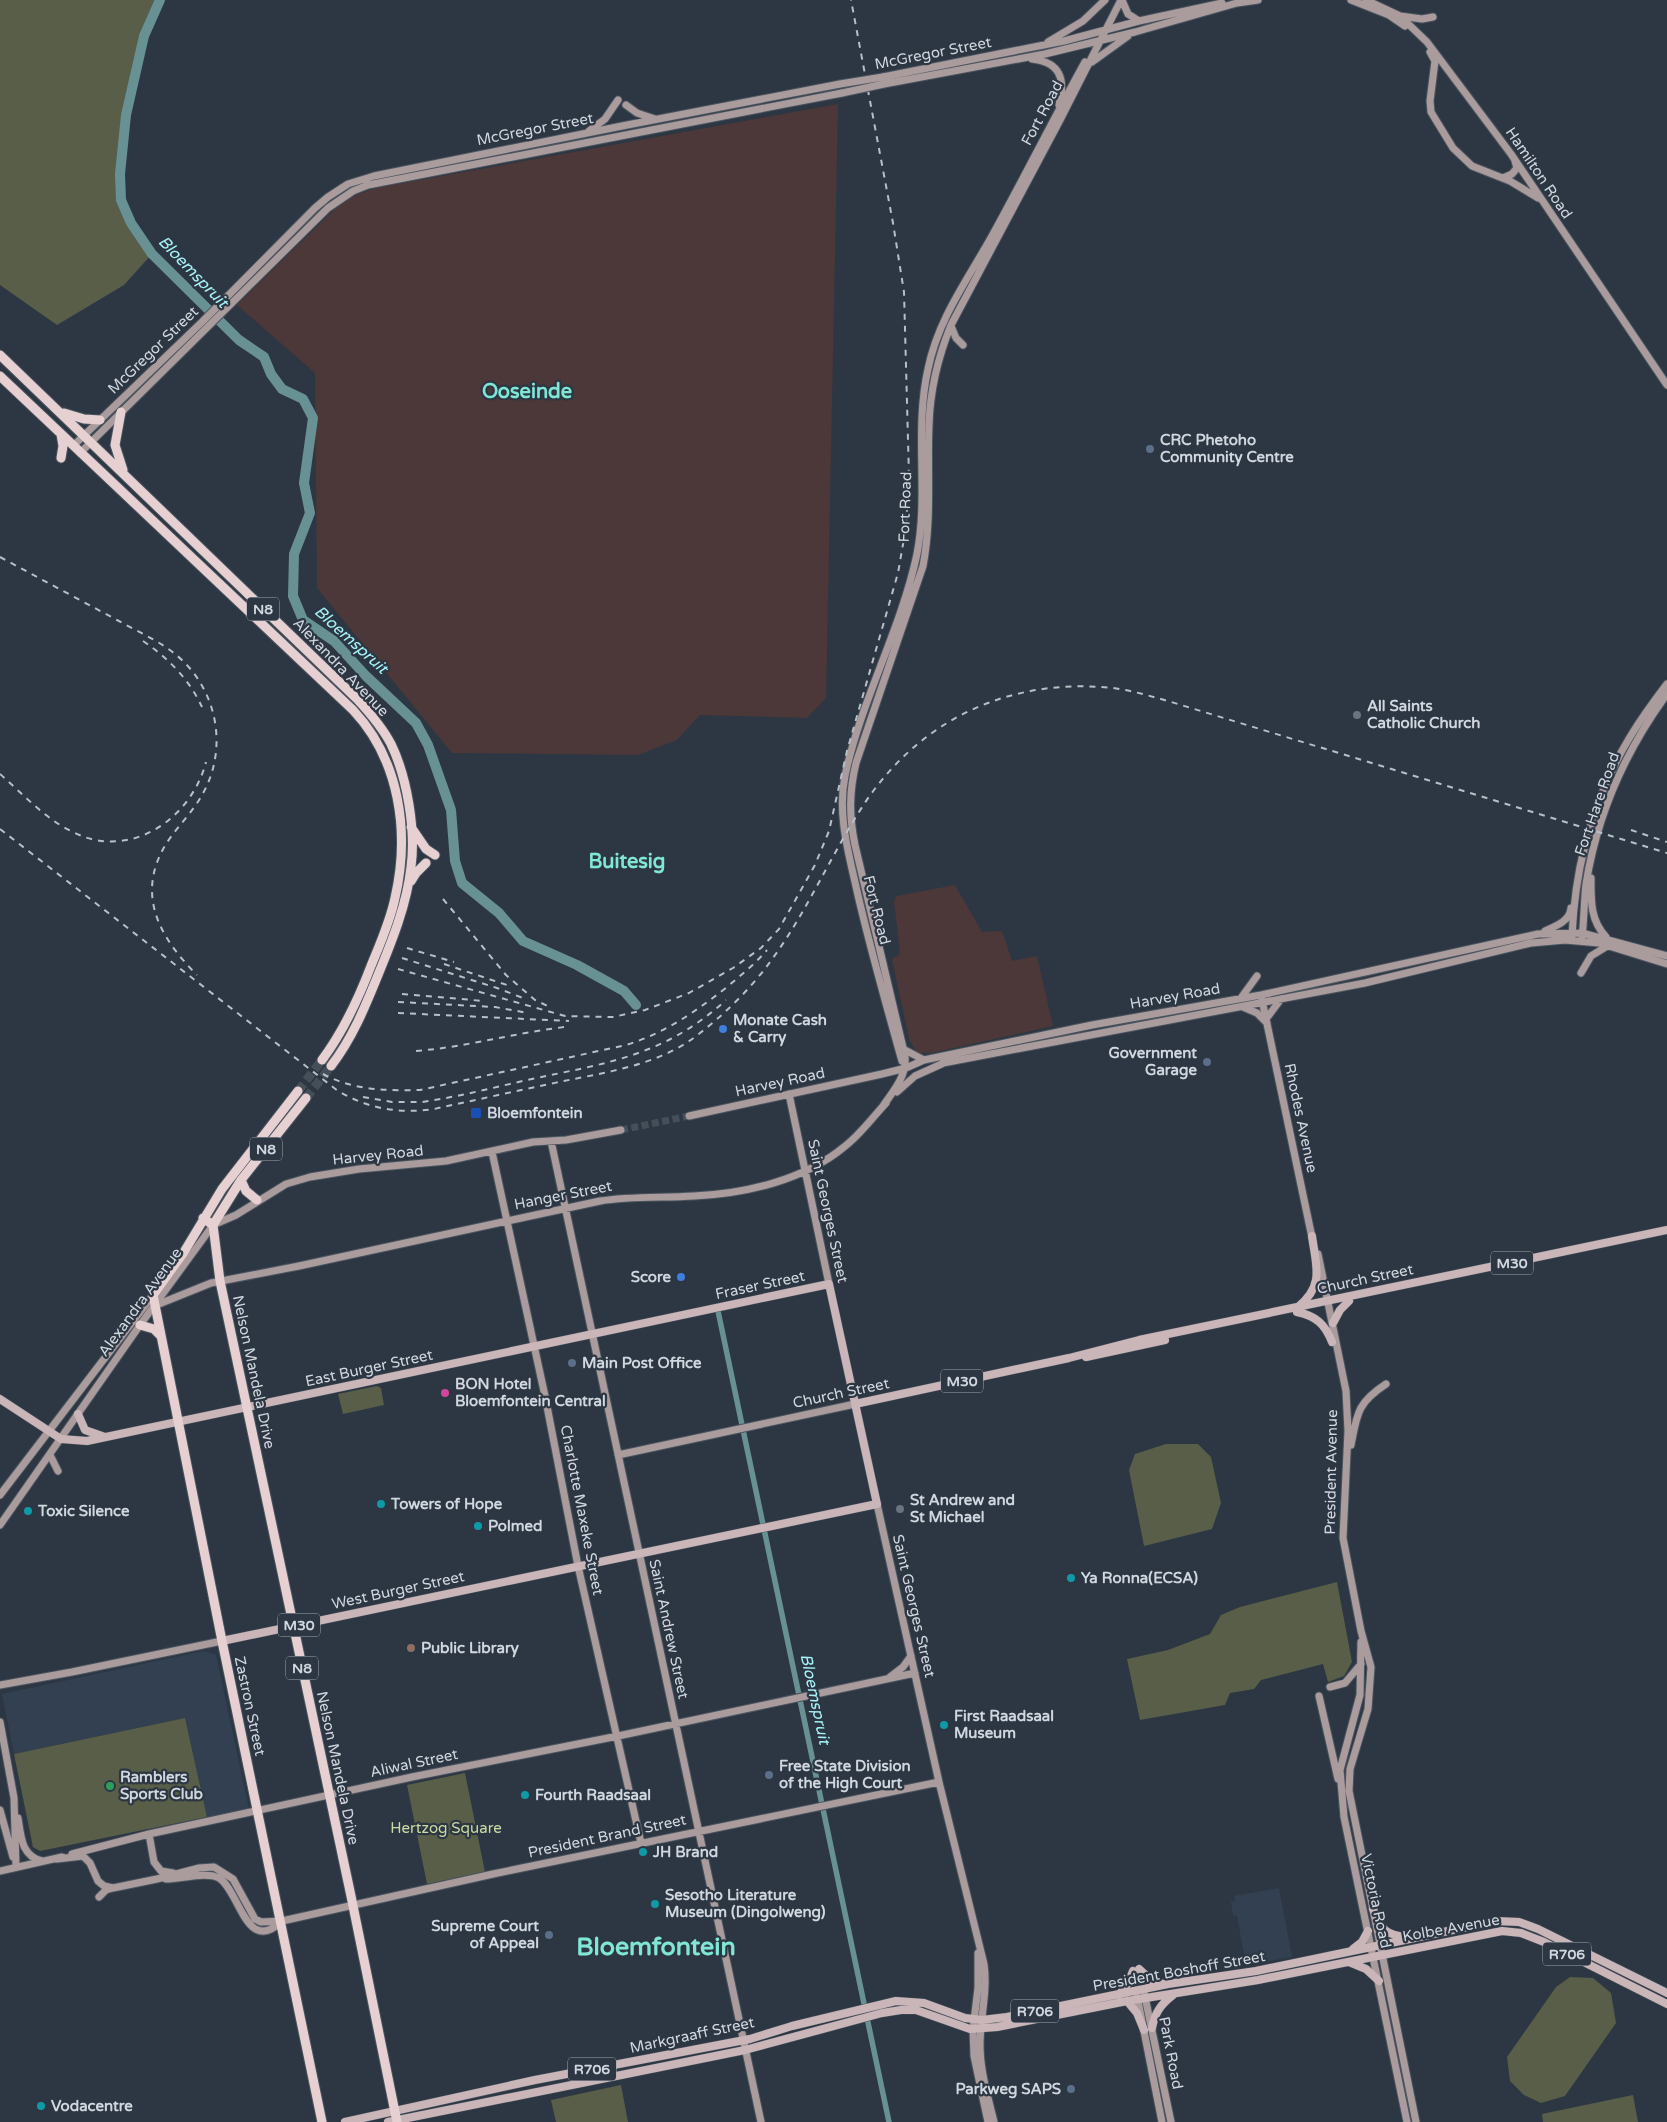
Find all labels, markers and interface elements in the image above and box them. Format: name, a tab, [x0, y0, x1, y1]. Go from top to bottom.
street label: McGregor Street	[873, 33, 993, 73]
street label: Fort Road	[1017, 78, 1067, 148]
street label: McGregor Street	[475, 109, 595, 149]
street label: Hamilton Road	[1502, 124, 1576, 222]
water label: Bloemspruit	[154, 232, 234, 313]
street label: McGregor Street	[104, 302, 202, 398]
district label: Ooseinde	[482, 380, 572, 404]
place label: CRC Phetoho Community Centre	[1160, 431, 1294, 467]
marker: CRC Phetoho Community Centre	[1144, 443, 1156, 455]
street label: Fort Road	[895, 471, 915, 543]
road number: N8	[247, 598, 279, 620]
water label: Bloemspruit	[310, 602, 393, 680]
street label: Alexandra Avenue	[289, 614, 393, 720]
place label: All Saints Catholic Church	[1367, 697, 1480, 732]
marker: All Saints Catholic Church	[1351, 709, 1363, 721]
street label: Fort Hare Road	[1571, 750, 1623, 858]
district label: Buitesig	[589, 850, 665, 874]
street label: Fort Road	[860, 874, 894, 946]
street label: Harvey Road	[1128, 979, 1222, 1013]
place label: Monate Cash & Carry	[733, 1011, 827, 1047]
marker: Monate Cash & Carry	[717, 1023, 729, 1035]
place label: Government Garage	[1108, 1044, 1198, 1080]
marker: Government Garage	[1201, 1056, 1213, 1068]
street label: Rhodes Avenue	[1281, 1062, 1321, 1174]
street label: Harvey Road	[733, 1064, 827, 1100]
place label: Bloemfontein	[487, 1104, 583, 1122]
marker: Bloemfontein	[469, 1106, 483, 1120]
road number: N8	[250, 1138, 282, 1160]
street label: Saint Georges Street	[804, 1138, 852, 1285]
street label: Harvey Road	[332, 1141, 424, 1169]
street label: Hanger Street	[513, 1177, 614, 1213]
street label: Alexandra Avenue	[94, 1244, 186, 1360]
road number: M30	[1491, 1252, 1533, 1274]
street label: Church Street	[1315, 1260, 1415, 1298]
street label: Fraser Street	[714, 1267, 807, 1303]
place label: Score	[631, 1268, 672, 1286]
marker: Score	[675, 1271, 687, 1283]
street label: Nelson Mandela Drive	[229, 1294, 279, 1450]
street label: East Burger Street	[304, 1346, 435, 1390]
place label: Main Post Office	[582, 1354, 702, 1372]
marker: Main Post Office	[566, 1357, 578, 1369]
road number: M30	[941, 1370, 983, 1392]
street label: Church Street	[791, 1374, 891, 1412]
place label: BON Hotel Bloemfontein Central	[455, 1375, 606, 1410]
marker: BON Hotel Bloemfontein Central	[439, 1387, 451, 1399]
street label: President Avenue	[1321, 1409, 1341, 1535]
street label: Charlotte Maxeke Street	[557, 1423, 607, 1597]
place label: St Andrew and St Michael	[910, 1491, 1015, 1526]
place label: Towers of Hope	[390, 1495, 503, 1514]
marker: Towers of Hope	[375, 1498, 387, 1510]
place label: Toxic Silence	[37, 1502, 130, 1520]
marker: St Andrew and St Michael	[894, 1503, 906, 1515]
marker: Toxic Silence	[22, 1505, 34, 1517]
place label: Polmed	[488, 1517, 542, 1535]
marker: Polmed	[472, 1520, 484, 1532]
street label: Saint Georges Street	[889, 1533, 939, 1680]
street label: Saint Andrew Street	[645, 1558, 693, 1701]
street label: West Burger Street	[330, 1567, 466, 1613]
place label: Ya Ronna(ECSA)	[1081, 1569, 1198, 1587]
marker: Ya Ronna(ECSA)	[1065, 1572, 1077, 1584]
road number: M30	[278, 1614, 320, 1636]
place label: Public Library	[421, 1639, 519, 1658]
marker: Public Library	[405, 1642, 417, 1654]
water label: Bloemspruit	[796, 1652, 835, 1748]
street label: Zastron Street	[231, 1655, 269, 1758]
road number: N8	[286, 1656, 318, 1680]
street label: Nelson Mandela Drive	[313, 1690, 363, 1846]
place label: First Raadsaal Museum	[954, 1707, 1054, 1742]
marker: First Raadsaal Museum	[938, 1719, 950, 1731]
street label: Aliwal Street	[368, 1745, 460, 1781]
place label: Free State Division of the High Court	[779, 1757, 911, 1793]
place label: Ramblers Sports Club	[120, 1768, 204, 1804]
marker: Free State Division of the High Court	[763, 1769, 775, 1781]
marker: Ramblers Sports Club	[104, 1780, 116, 1792]
place label: Fourth Raadsaal	[535, 1786, 651, 1804]
marker: Fourth Raadsaal	[519, 1789, 531, 1801]
street label: President Brand Street	[526, 1810, 688, 1862]
park label: Hertzog Square	[390, 1819, 502, 1837]
place label: JH Brand	[652, 1843, 718, 1861]
marker: JH Brand	[637, 1846, 649, 1858]
street label: Victoria Road	[1357, 1852, 1395, 1950]
place label: Sesotho Literature Museum (Dingolweng)	[665, 1886, 826, 1922]
marker: Sesotho Literature Museum (Dingolweng)	[649, 1898, 661, 1910]
street label: Kolbe Avenue	[1401, 1911, 1501, 1945]
place label: Supreme Court of Appeal	[431, 1917, 539, 1953]
marker: Supreme Court of Appeal	[543, 1929, 555, 1941]
district label: Bloemfontein	[576, 1932, 736, 1962]
road number: R706	[1543, 1942, 1591, 1966]
street label: President Boshoff Street	[1091, 1947, 1267, 1995]
road number: R706	[1011, 2000, 1059, 2022]
street label: Markgraaff Street	[628, 2013, 756, 2057]
street label: Park Road	[1155, 2015, 1187, 2091]
road number: R706	[568, 2058, 616, 2080]
place label: Parkweg SAPS	[956, 2080, 1061, 2099]
marker: Parkweg SAPS	[1065, 2083, 1077, 2095]
place label: Vodacentre	[51, 2097, 133, 2115]
marker: Vodacentre	[35, 2100, 47, 2112]

